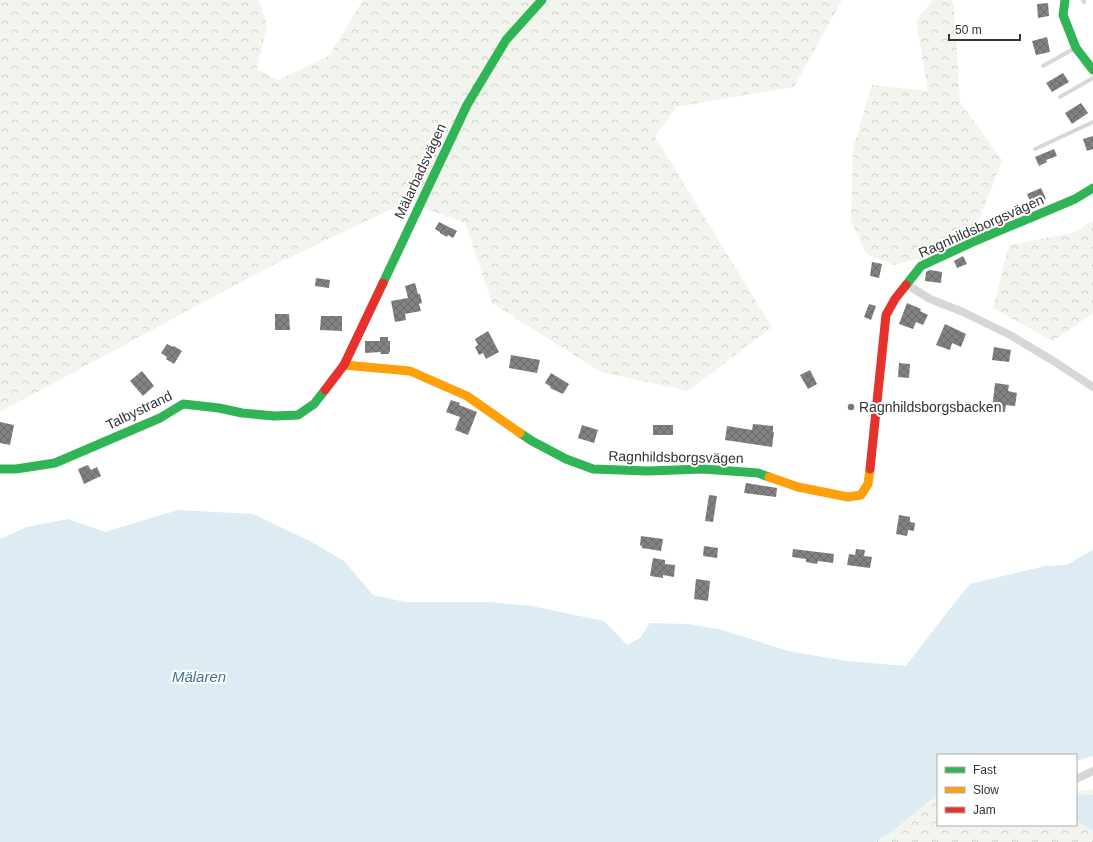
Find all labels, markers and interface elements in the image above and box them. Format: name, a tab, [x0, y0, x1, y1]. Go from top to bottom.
scale bar	[949, 16, 1020, 42]
text: 50 m	[955, 23, 982, 37]
street label: Mälarbadsvägen	[391, 121, 449, 221]
street label: Ragnhildsborgsvägen	[916, 191, 1046, 261]
street label: Talbystrand	[103, 387, 175, 433]
place label: Ragnhildsborgsbacken	[859, 399, 1001, 415]
marker: Ragnhildsborgsbacken	[846, 402, 856, 412]
street label: Ragnhildsborgsvägen	[608, 448, 744, 466]
water label: Mälaren	[172, 668, 226, 685]
legend	[937, 754, 1077, 826]
text: Fast	[973, 763, 997, 777]
text: Slow	[973, 783, 999, 797]
text: Jam	[973, 803, 996, 817]

